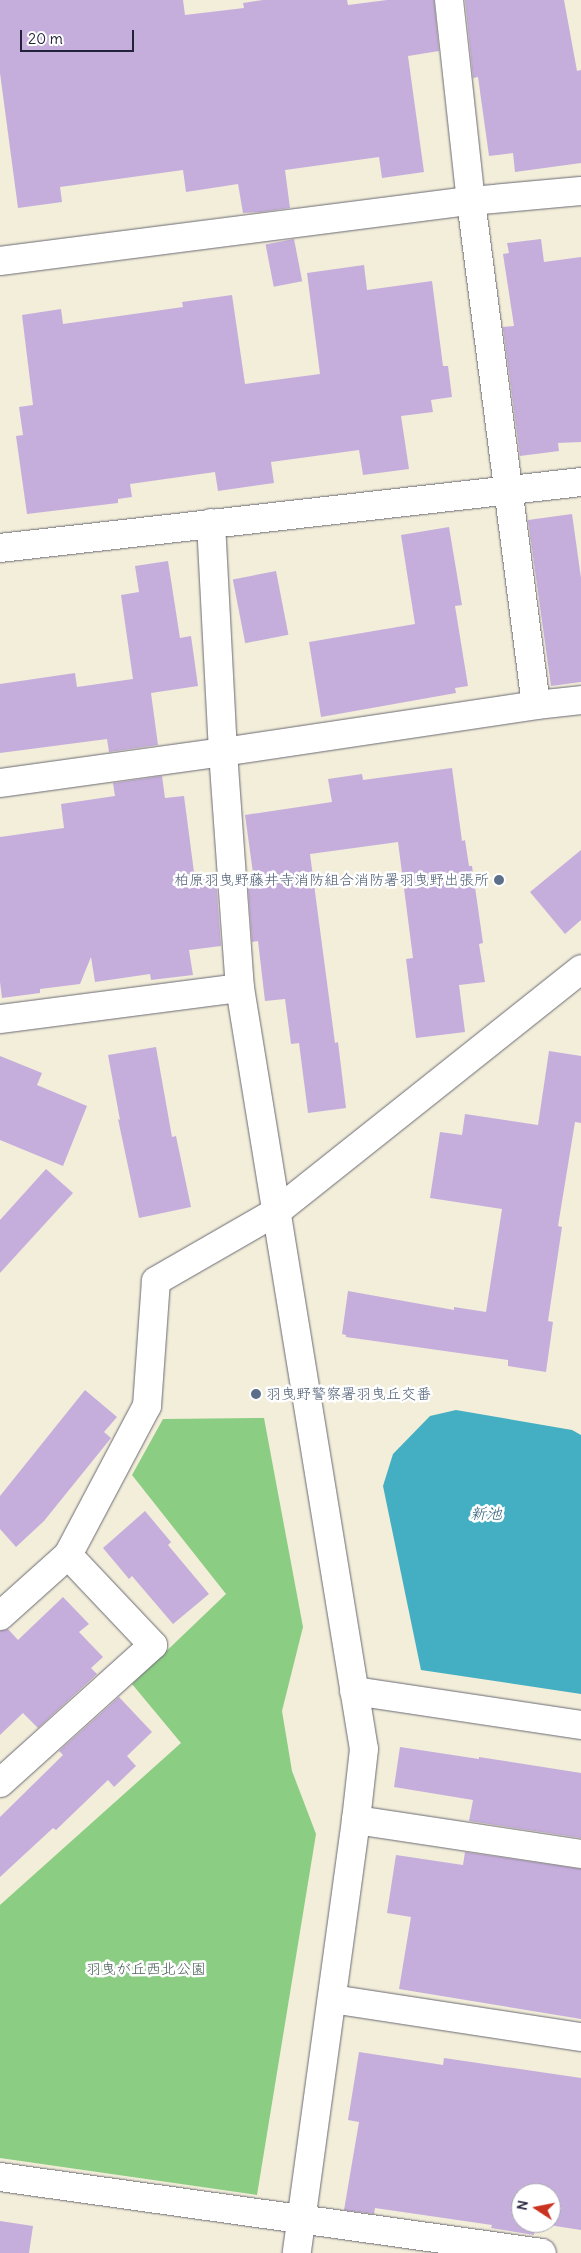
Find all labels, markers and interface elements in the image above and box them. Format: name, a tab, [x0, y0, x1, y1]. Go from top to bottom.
scale bar	[22, 20, 136, 52]
text: 20 m	[28, 29, 63, 48]
place label: 柏原羽曳野藤井寺消防組合消防署羽曳野出張所	[174, 871, 489, 889]
marker: 柏原羽曳野藤井寺消防組合消防署羽曳野出張所	[493, 874, 505, 886]
place label: 羽曳野警察署羽曳丘交番	[266, 1385, 431, 1403]
marker: 羽曳野警察署羽曳丘交番	[250, 1388, 262, 1400]
water label: 新池	[470, 1503, 502, 1523]
park label: 羽曳が丘西北公園	[86, 1960, 206, 1978]
north arrow	[511, 2183, 561, 2233]
text: N	[512, 2199, 532, 2212]

